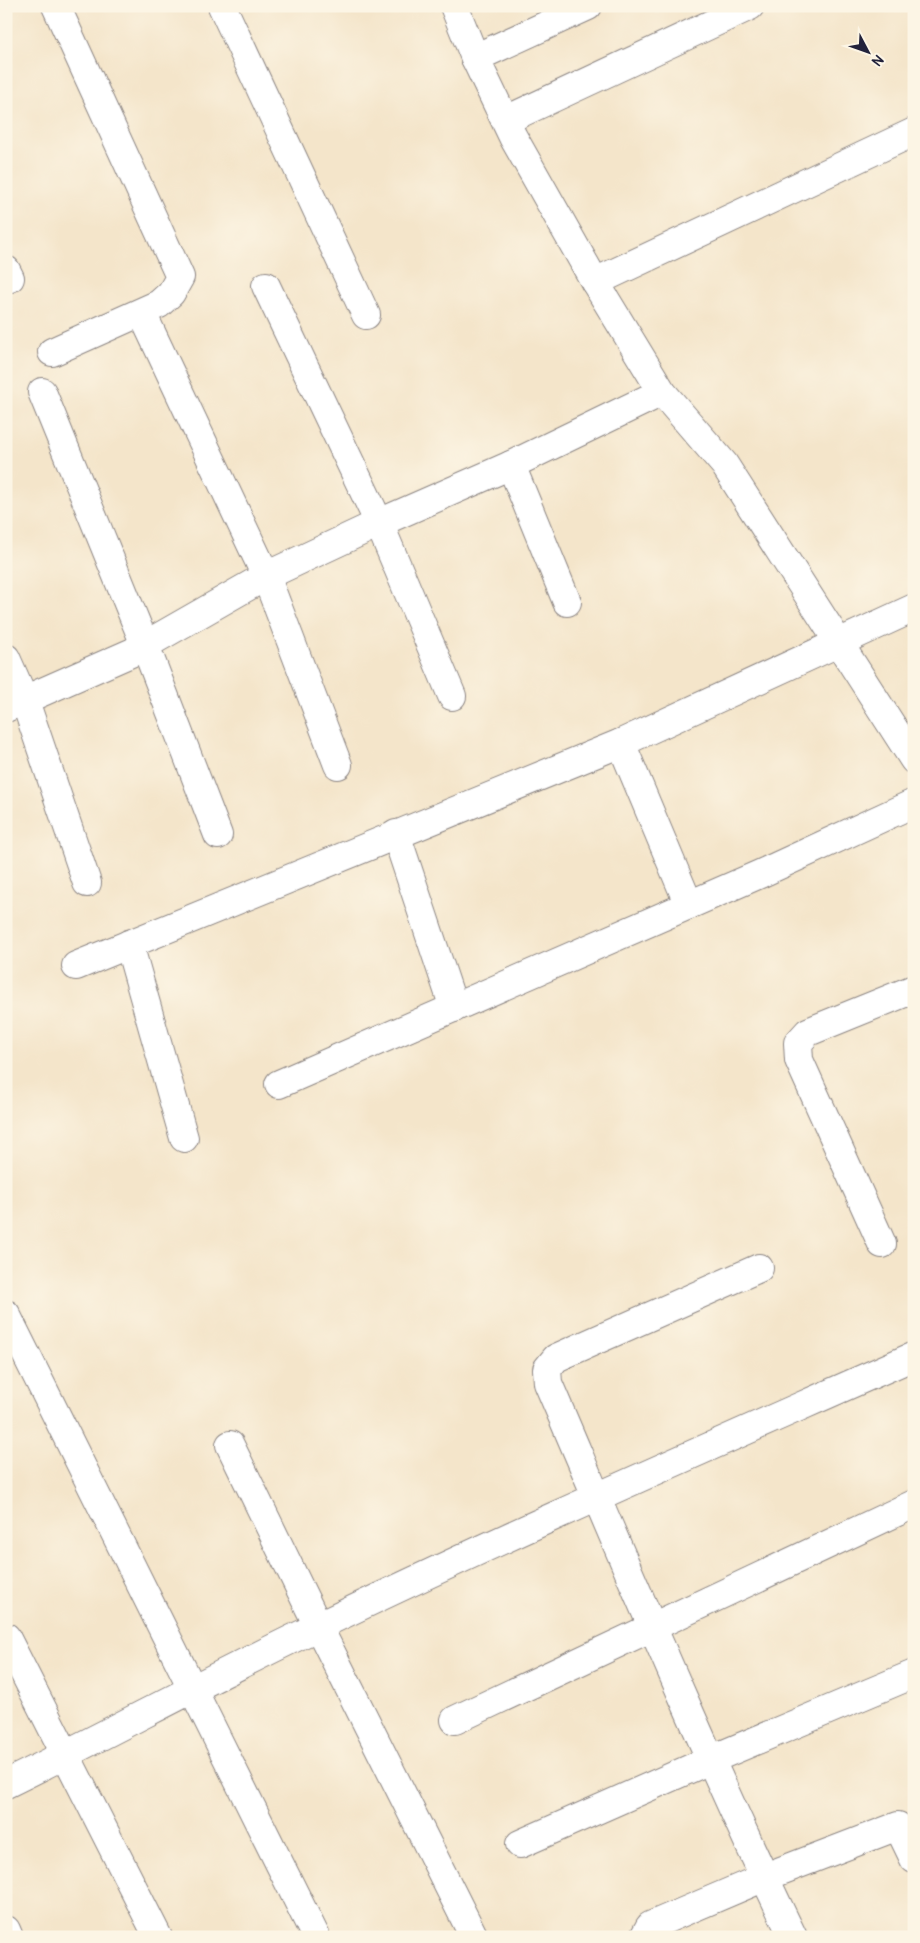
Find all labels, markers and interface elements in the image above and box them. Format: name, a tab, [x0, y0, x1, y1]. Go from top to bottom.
north arrow	[842, 28, 892, 78]
text: N	[868, 51, 887, 69]

